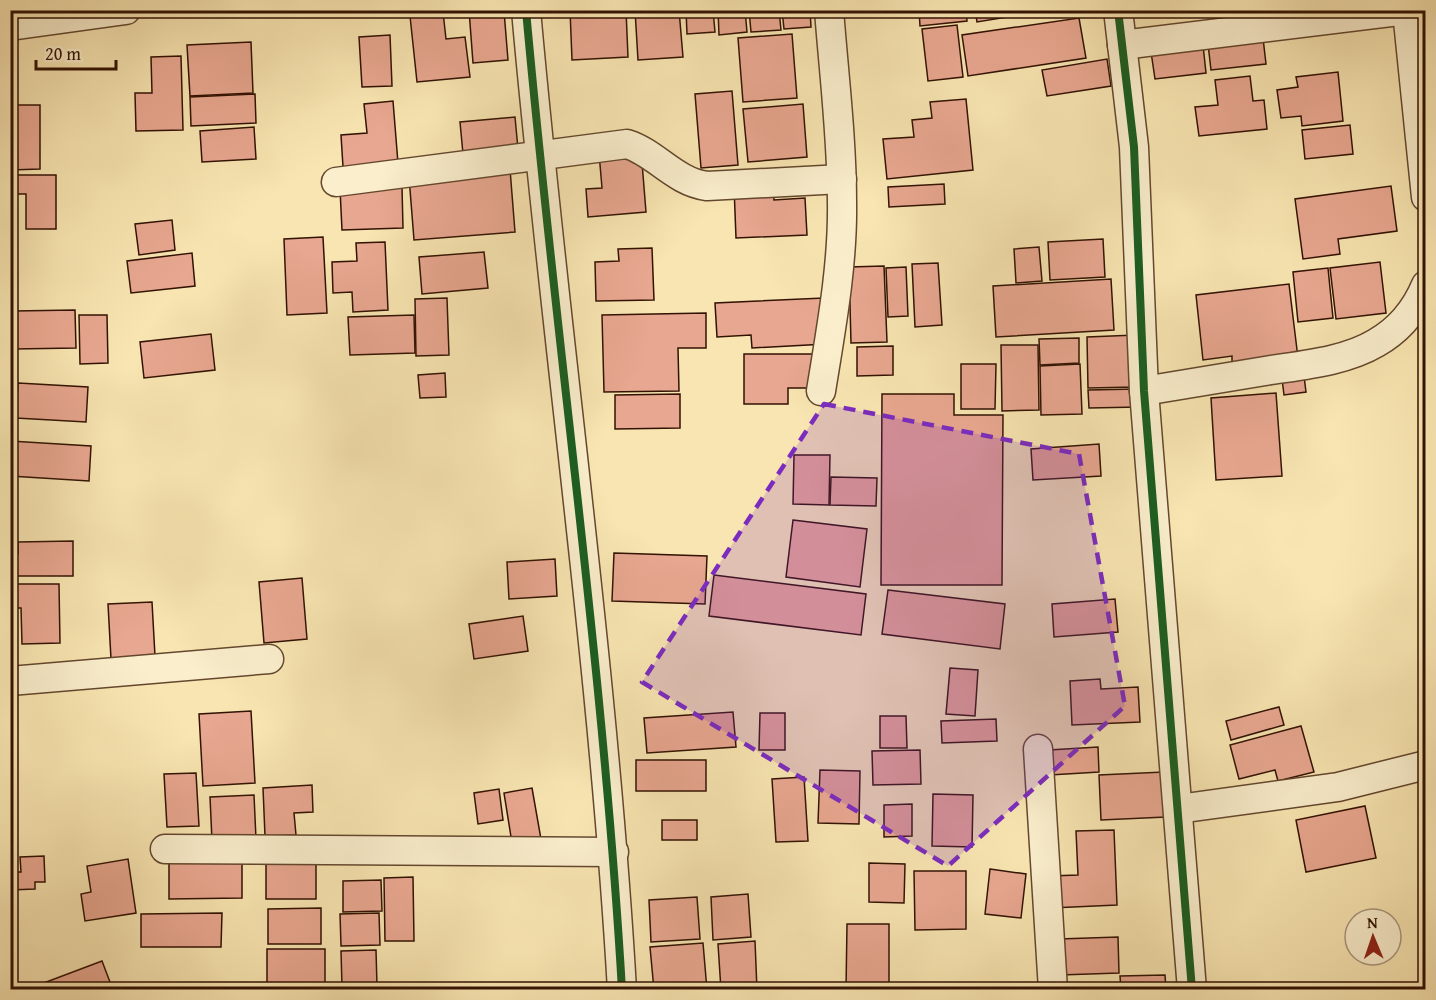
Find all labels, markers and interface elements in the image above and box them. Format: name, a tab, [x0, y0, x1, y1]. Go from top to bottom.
scale bar	[36, 33, 116, 71]
text: 20 m	[45, 40, 81, 67]
north arrow	[1343, 907, 1403, 967]
text: N	[1367, 910, 1379, 934]

